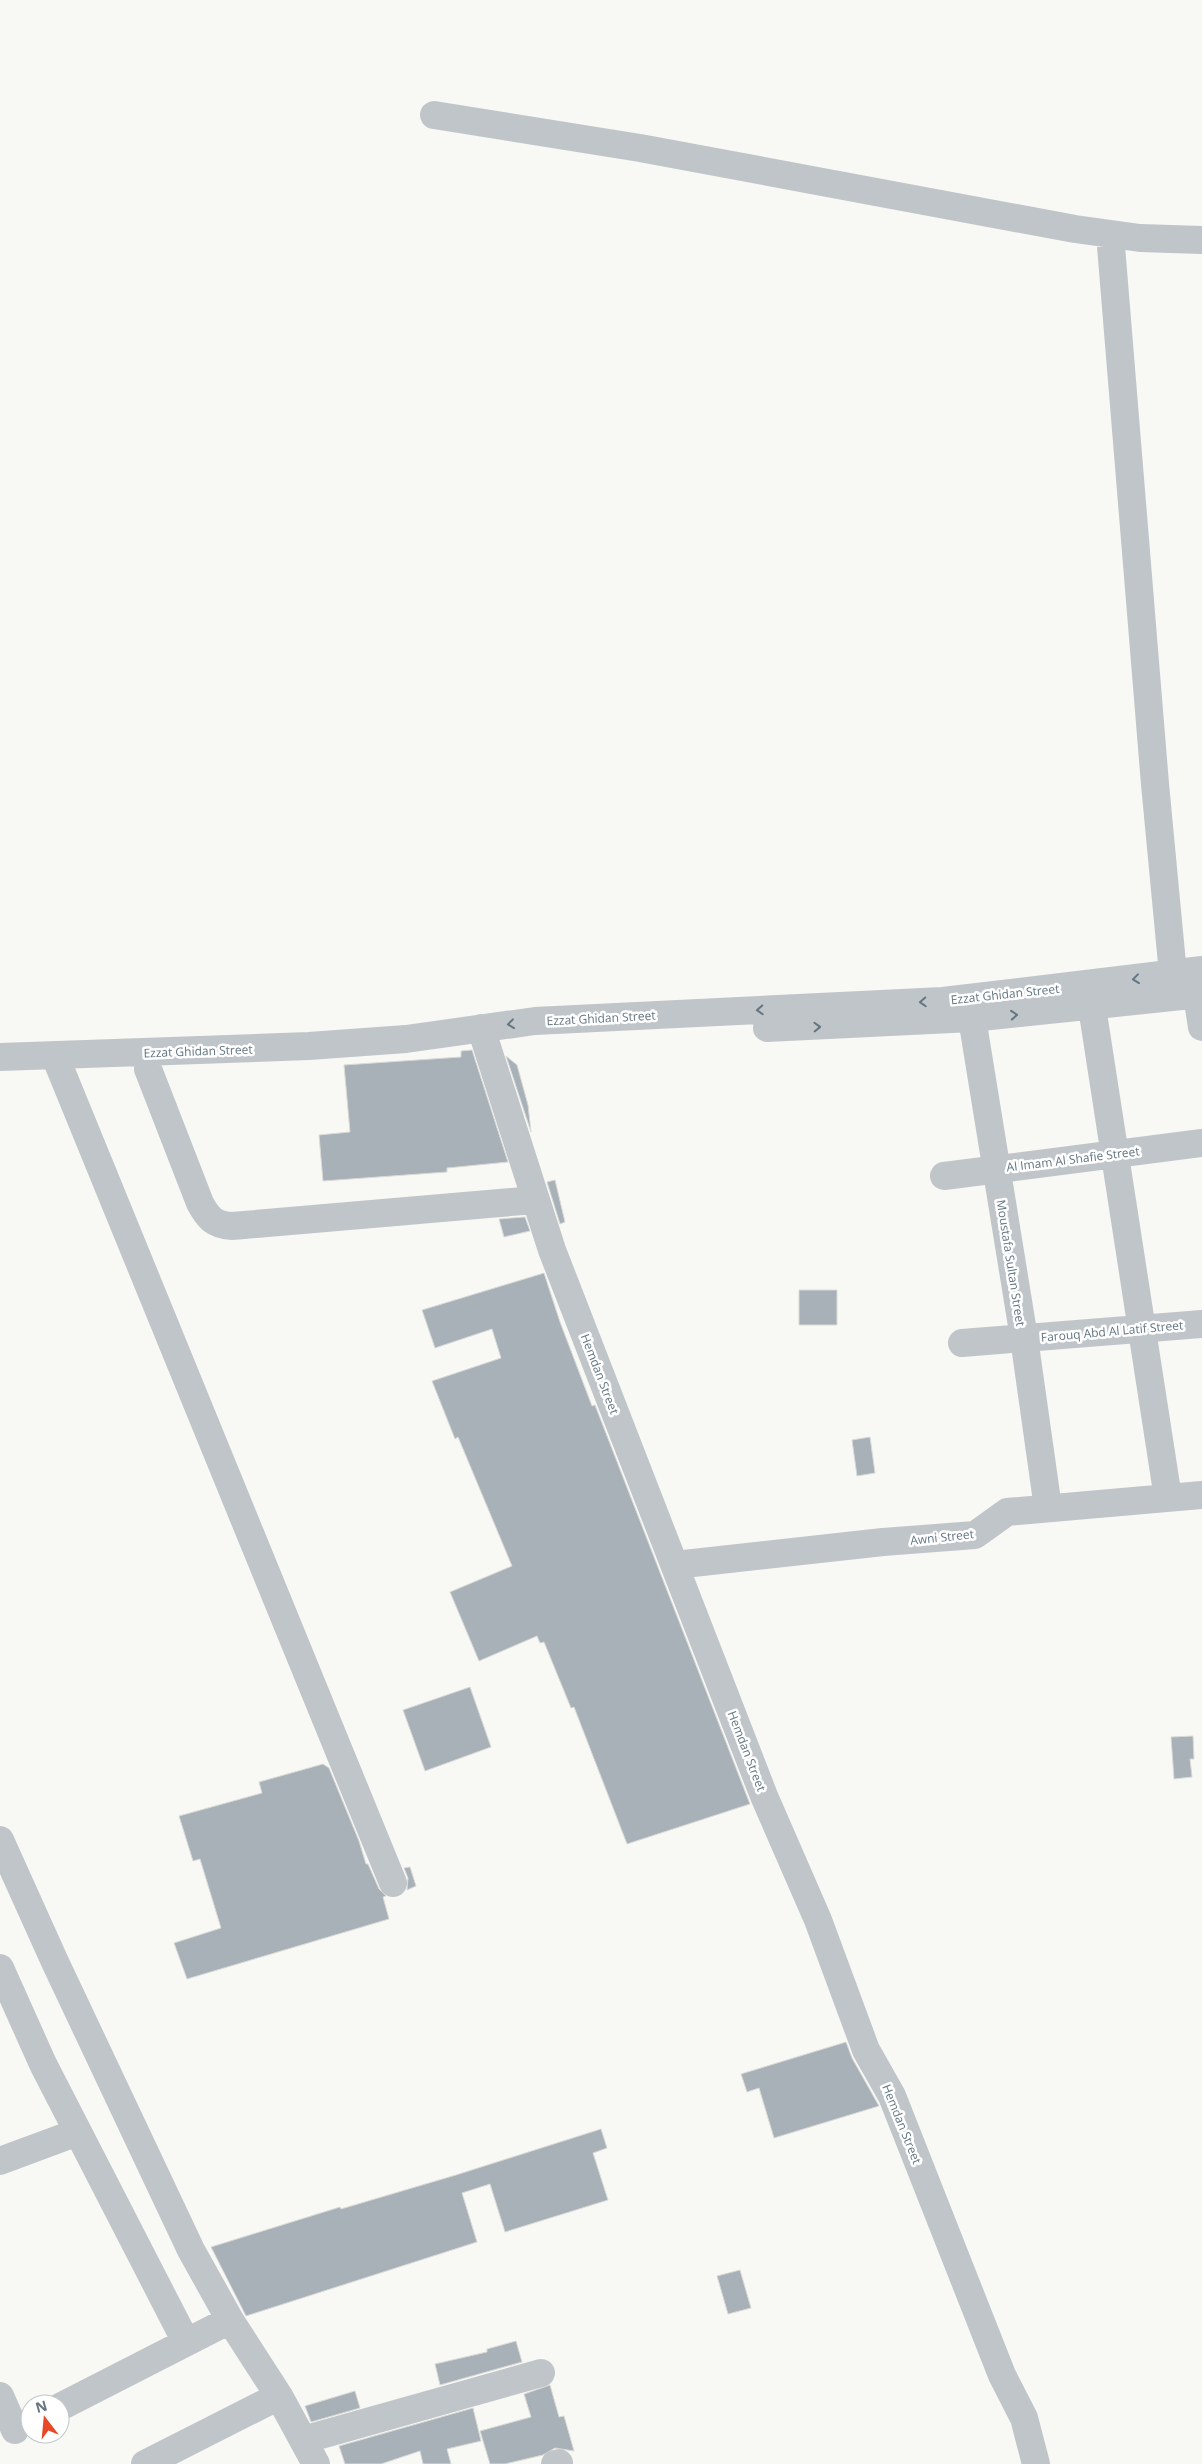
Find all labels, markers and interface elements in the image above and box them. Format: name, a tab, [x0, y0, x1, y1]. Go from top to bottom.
one-way arrow	[1132, 973, 1140, 984]
street label: Ezzat Ghidan Street	[950, 980, 1060, 1008]
one-way arrow	[918, 997, 926, 1008]
one-way arrow	[756, 1005, 764, 1015]
street label: Ezzat Ghidan Street	[546, 1007, 656, 1029]
one-way arrow	[1010, 1009, 1018, 1020]
one-way arrow	[506, 1018, 514, 1029]
one-way arrow	[813, 1021, 821, 1032]
street label: Ezzat Ghidan Street	[143, 1041, 253, 1061]
street label: Al Imam Al Shafie Street	[1006, 1142, 1140, 1176]
street label: Moustafa Sultan Street	[993, 1199, 1029, 1327]
street label: Farouq Abd Al Latif Street	[1040, 1316, 1184, 1346]
street label: Hemdan Street	[577, 1331, 623, 1417]
street label: Awni Street	[909, 1525, 975, 1549]
street label: Hemdan Street	[724, 1708, 770, 1794]
street label: Hemdan Street	[878, 2082, 926, 2166]
north arrow	[20, 2394, 70, 2444]
text: N	[33, 2395, 49, 2417]

